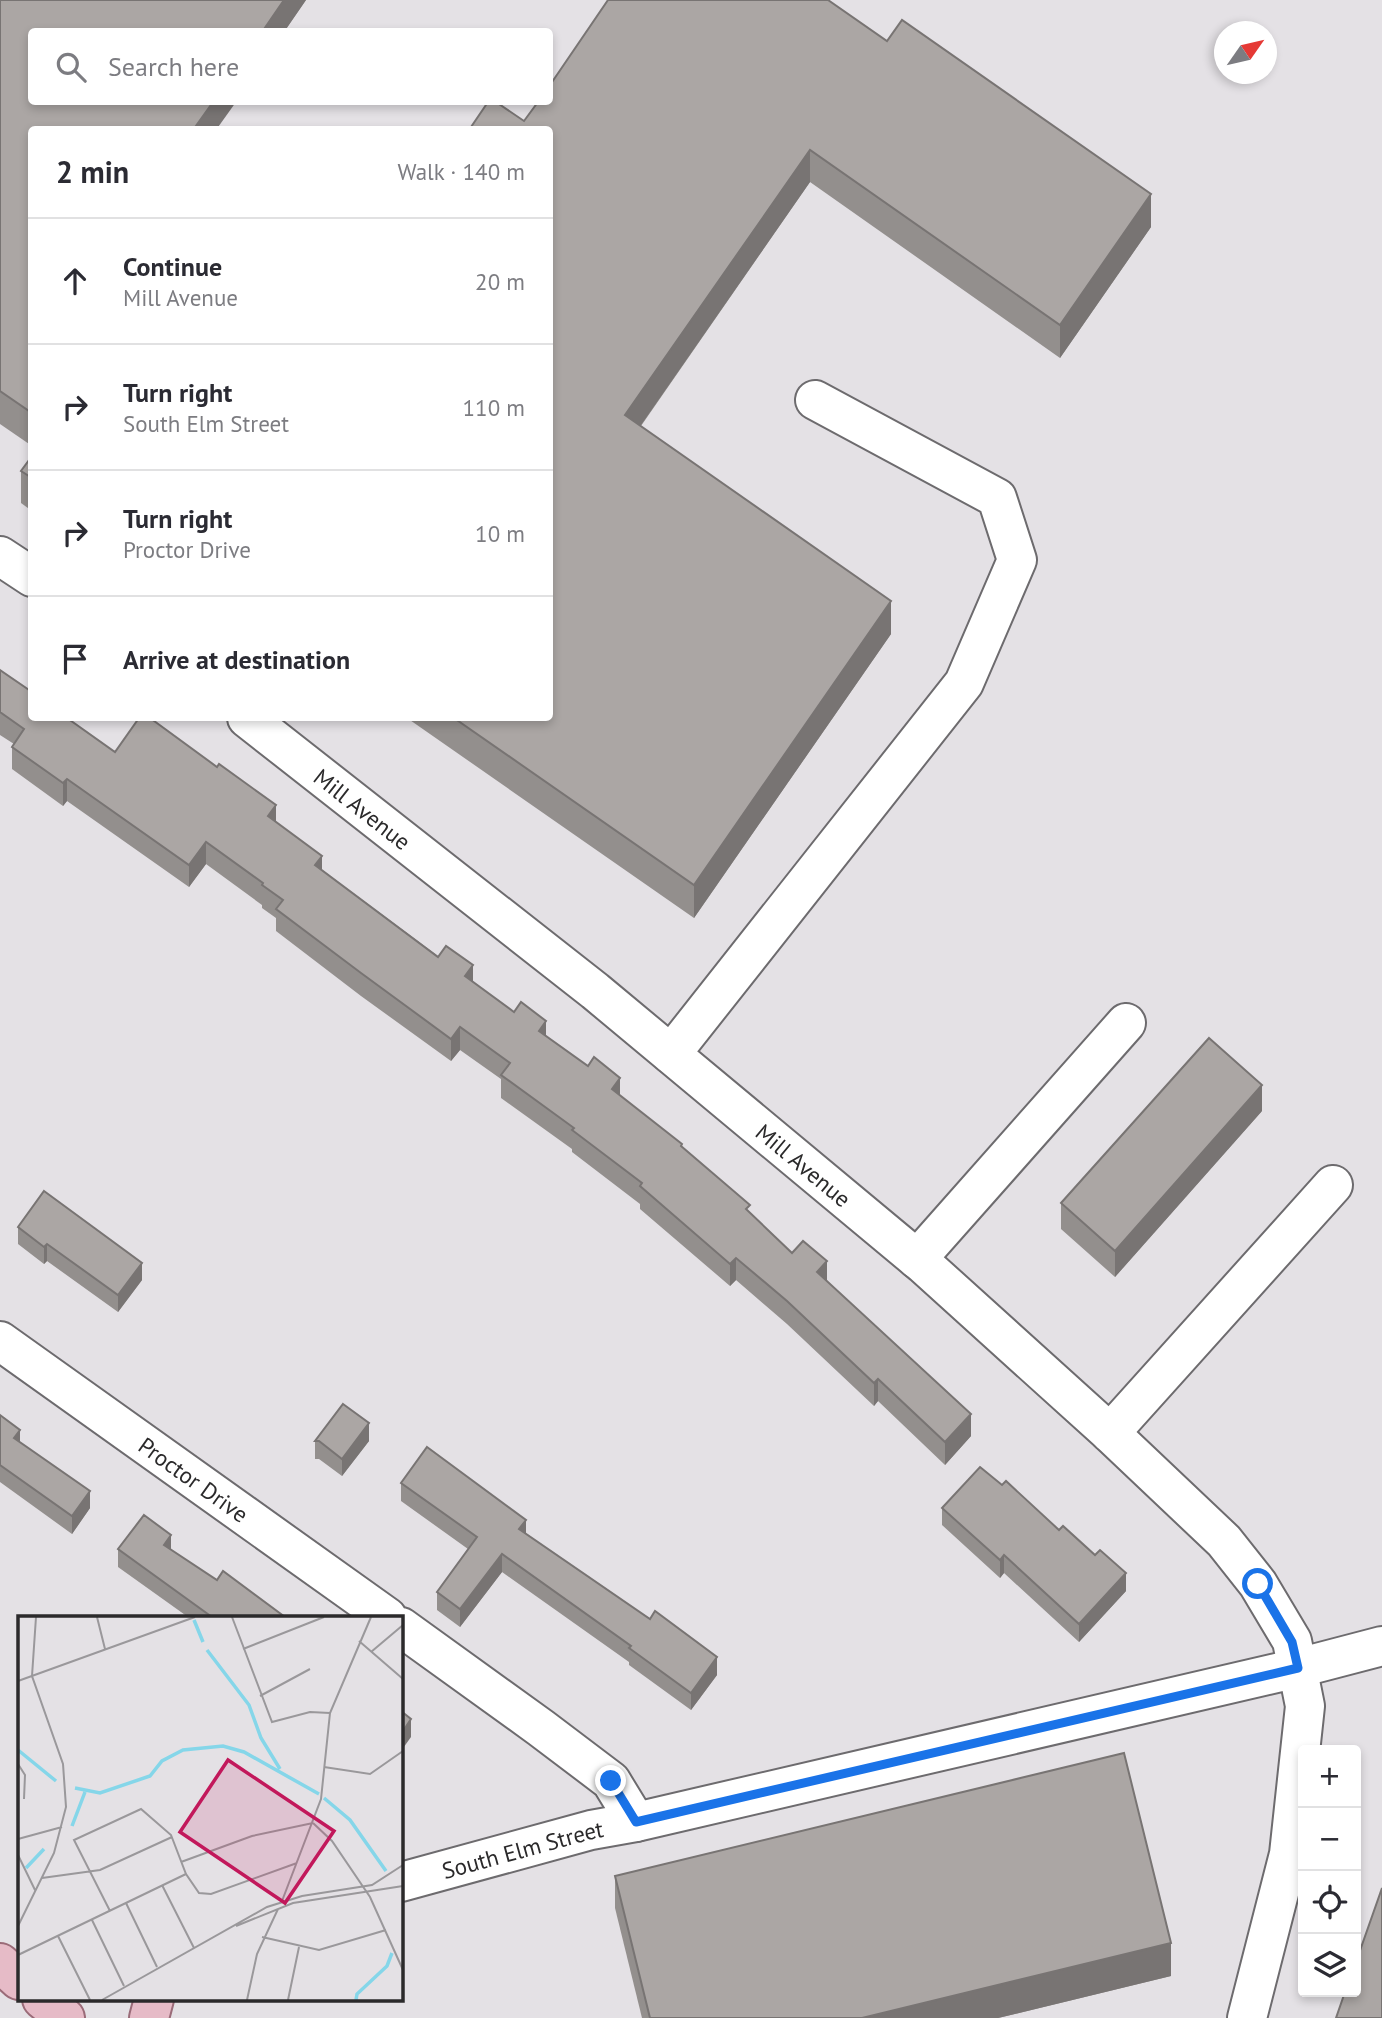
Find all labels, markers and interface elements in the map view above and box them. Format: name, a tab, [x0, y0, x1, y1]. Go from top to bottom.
north arrow	[1214, 21, 1277, 84]
search box	[28, 28, 553, 105]
icon: search	[52, 48, 90, 86]
text: Search here	[108, 50, 239, 83]
text: 2 min	[56, 152, 129, 191]
text: Walk · 140 m	[398, 157, 525, 186]
text: Continue	[123, 250, 222, 283]
icon: ahead	[56, 262, 94, 300]
text: 20 m	[475, 267, 525, 296]
text: Mill Avenue	[123, 283, 238, 312]
text: Turn right	[123, 376, 232, 409]
icon: right	[56, 388, 94, 426]
text: 110 m	[463, 393, 525, 422]
text: South Elm Street	[123, 409, 289, 438]
text: Turn right	[123, 502, 232, 535]
icon: right	[56, 514, 94, 552]
text: 10 m	[475, 519, 525, 548]
text: Proctor Drive	[123, 535, 251, 564]
icon: arrive	[56, 640, 94, 678]
text: Arrive at destination	[123, 643, 350, 676]
street label: Mill Avenue	[308, 762, 417, 856]
street label: Mill Avenue	[750, 1117, 857, 1213]
street label: Proctor Drive	[133, 1430, 254, 1528]
route start	[1242, 1568, 1273, 1599]
inset map	[18, 1616, 402, 2000]
map controls	[1298, 1745, 1361, 1997]
button: +	[1298, 1745, 1361, 1808]
route end	[595, 1765, 626, 1796]
button: −	[1298, 1808, 1361, 1871]
street label: South Elm Street	[439, 1814, 606, 1885]
button: locate	[1298, 1871, 1361, 1934]
button: layers	[1298, 1934, 1361, 1997]

